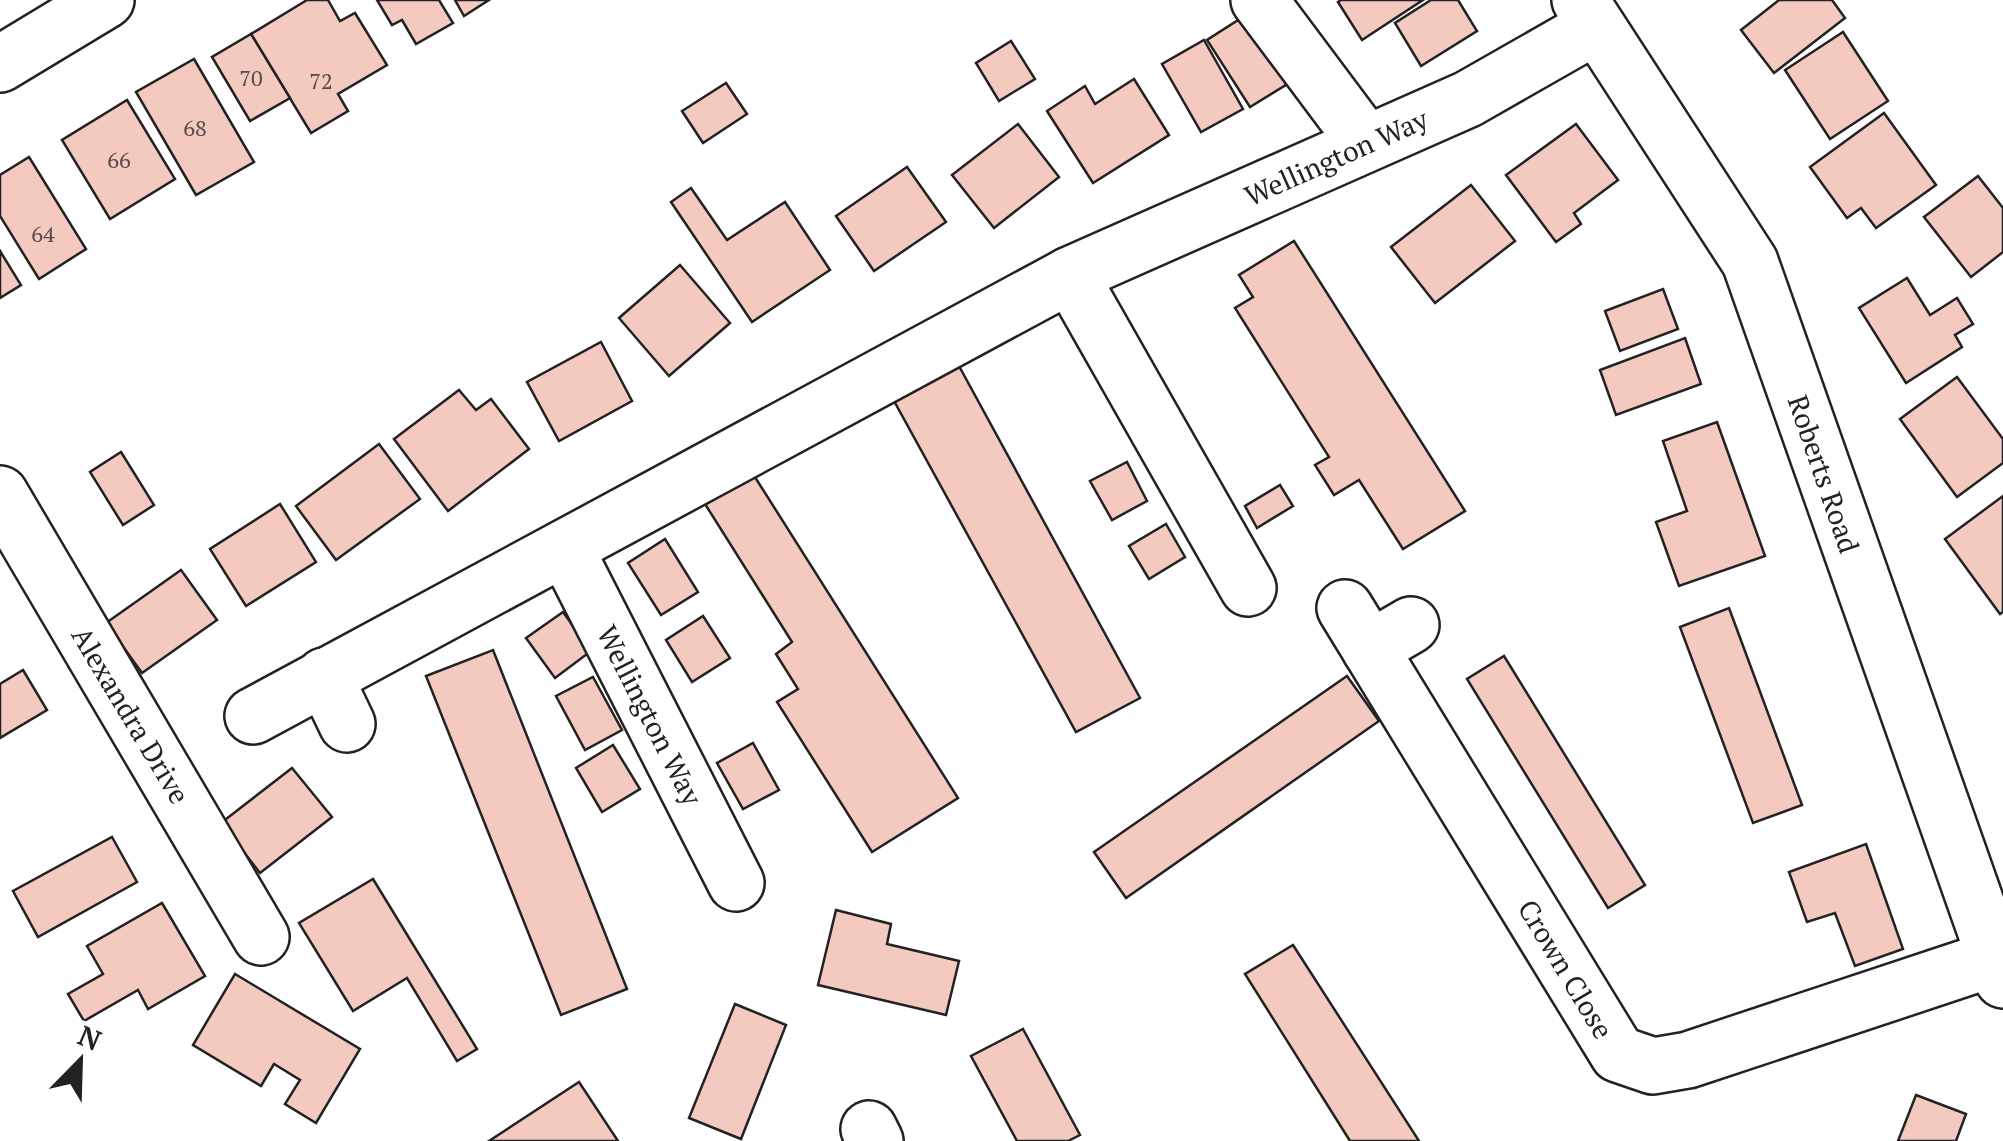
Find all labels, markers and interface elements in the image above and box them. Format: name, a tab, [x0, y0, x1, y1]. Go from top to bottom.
house number: 70	[239, 63, 263, 92]
house number: 72	[309, 66, 333, 95]
street label: Wellington Way	[1238, 100, 1434, 214]
house number: 68	[183, 113, 207, 142]
house number: 66	[107, 145, 131, 174]
house number: 64	[31, 219, 55, 248]
street label: Roberts Road	[1780, 390, 1868, 558]
street label: Wellington Way	[589, 619, 712, 812]
street label: Alexandra Drive	[64, 620, 198, 810]
street label: Crown Close	[1510, 893, 1622, 1045]
north arrow	[30, 1011, 130, 1111]
text: N	[73, 1016, 107, 1059]

